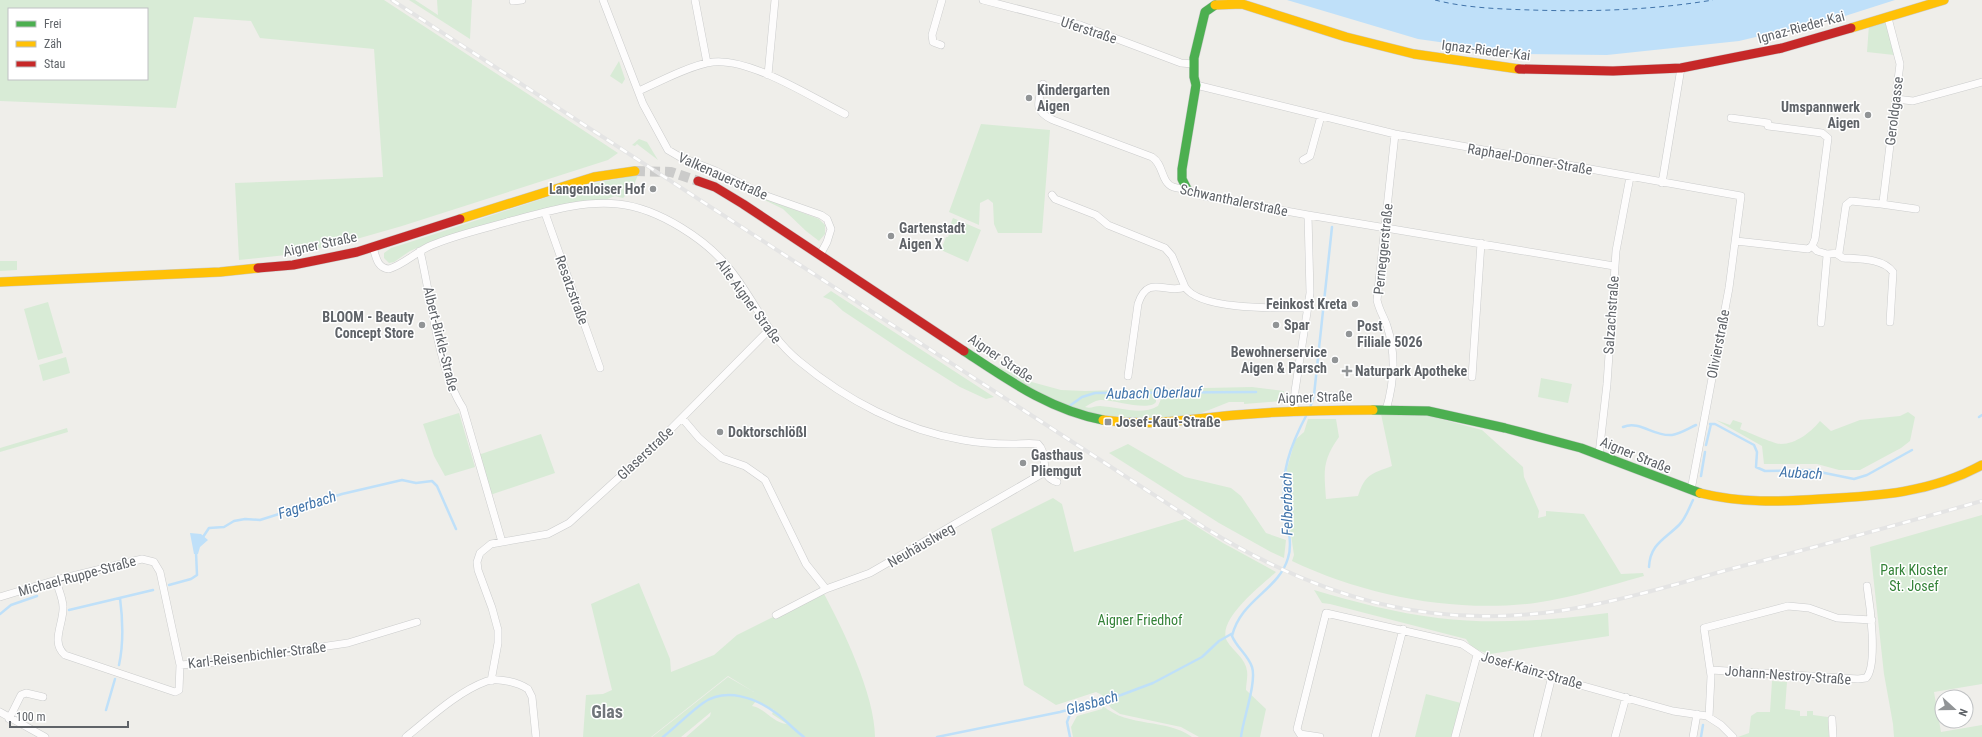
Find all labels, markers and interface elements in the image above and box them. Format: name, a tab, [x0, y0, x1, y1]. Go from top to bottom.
legend	[8, 8, 148, 80]
street label: Ignaz-Rieder-Kai	[1756, 8, 1846, 46]
street label: Uferstraße	[1059, 13, 1119, 47]
text: Frei	[44, 17, 62, 31]
text: Zäh	[44, 37, 62, 51]
street label: Ignaz-Rieder-Kai	[1441, 37, 1531, 63]
text: Stau	[44, 57, 66, 71]
street label: Geroldgasse	[1882, 75, 1906, 146]
place label: Kindergarten Aigen	[1037, 82, 1110, 114]
marker: Kindergarten Aigen	[1024, 93, 1034, 103]
place label: Umspannwerk Aigen	[1781, 99, 1860, 131]
marker: Umspannwerk Aigen	[1863, 110, 1873, 120]
street label: Raphael-Donner-Straße	[1466, 140, 1594, 178]
street label: Valkenauerstraße	[676, 149, 771, 203]
place label: Langenloiser Hof	[549, 181, 645, 197]
street label: Schwanthalerstraße	[1179, 181, 1290, 219]
marker: Langenloiser Hof	[648, 184, 658, 194]
street label: Perneggerstraße	[1370, 202, 1396, 295]
place label: Gartenstadt Aigen X	[899, 220, 965, 252]
street label: Aigner Straße	[282, 228, 359, 260]
marker: Gartenstadt Aigen X	[886, 231, 896, 241]
street label: Resatzstraße	[552, 253, 592, 327]
street label: Alte Aigner Straße	[713, 256, 785, 347]
street label: Salzachstraße	[1600, 275, 1622, 355]
street label: Albert-Birkle-Straße	[420, 285, 462, 394]
place label: Feinkost Kreta	[1266, 296, 1347, 312]
marker: Feinkost Kreta	[1350, 299, 1360, 309]
street label: Olivierstraße	[1703, 308, 1733, 380]
place label: BLOOM - Beauty Concept Store	[322, 309, 415, 341]
place label: Spar	[1284, 317, 1310, 333]
place label: Post Filiale 5026	[1357, 318, 1423, 350]
marker: BLOOM - Beauty Concept Store	[417, 320, 427, 330]
marker: Spar	[1271, 320, 1281, 330]
marker: Post Filiale 5026	[1344, 329, 1354, 339]
street label: Aigner Straße	[965, 330, 1037, 386]
place label: Bewohnerservice Aigen & Parsch	[1231, 344, 1327, 376]
marker: Bewohnerservice Aigen & Parsch	[1330, 355, 1340, 365]
place label: Naturpark Apotheke	[1355, 363, 1467, 379]
marker: Naturpark Apotheke	[1342, 366, 1352, 376]
water label: Aubach Oberlauf	[1105, 383, 1203, 403]
street label: Aigner Straße	[1277, 388, 1353, 406]
place label: Josef-Kaut-Straße	[1116, 414, 1221, 430]
marker: Josef-Kaut-Straße	[1103, 417, 1113, 427]
street label: Glaserstraße	[614, 423, 677, 483]
place label: Doktorschlößl	[728, 424, 807, 440]
marker: Doktorschlößl	[715, 427, 725, 437]
street label: Aigner Straße	[1598, 434, 1674, 477]
place label: Gasthaus Pliemgut	[1031, 447, 1083, 479]
marker: Gasthaus Pliemgut	[1018, 458, 1028, 468]
water label: Aubach	[1778, 463, 1823, 483]
water label: Felberbach	[1277, 472, 1297, 536]
water label: Fagerbach	[276, 487, 338, 523]
street label: Neuhäuslweg	[885, 519, 957, 571]
street label: Michael-Ruppe-Straße	[16, 553, 138, 599]
park label: Park Kloster St. Josef	[1880, 562, 1948, 594]
park label: Aigner Friedhof	[1098, 612, 1183, 628]
street label: Karl-Reisenbichler-Straße	[187, 639, 327, 671]
street label: Josef-Kainz-Straße	[1480, 648, 1585, 692]
street label: Johann-Nestroy-Straße	[1724, 663, 1852, 687]
water label: Glasbach	[1064, 687, 1120, 719]
north arrow	[1934, 689, 1974, 729]
district label: Glas	[591, 701, 623, 722]
scale bar	[10, 703, 128, 729]
text: N	[1956, 707, 1970, 718]
text: 100 m	[16, 710, 46, 724]

